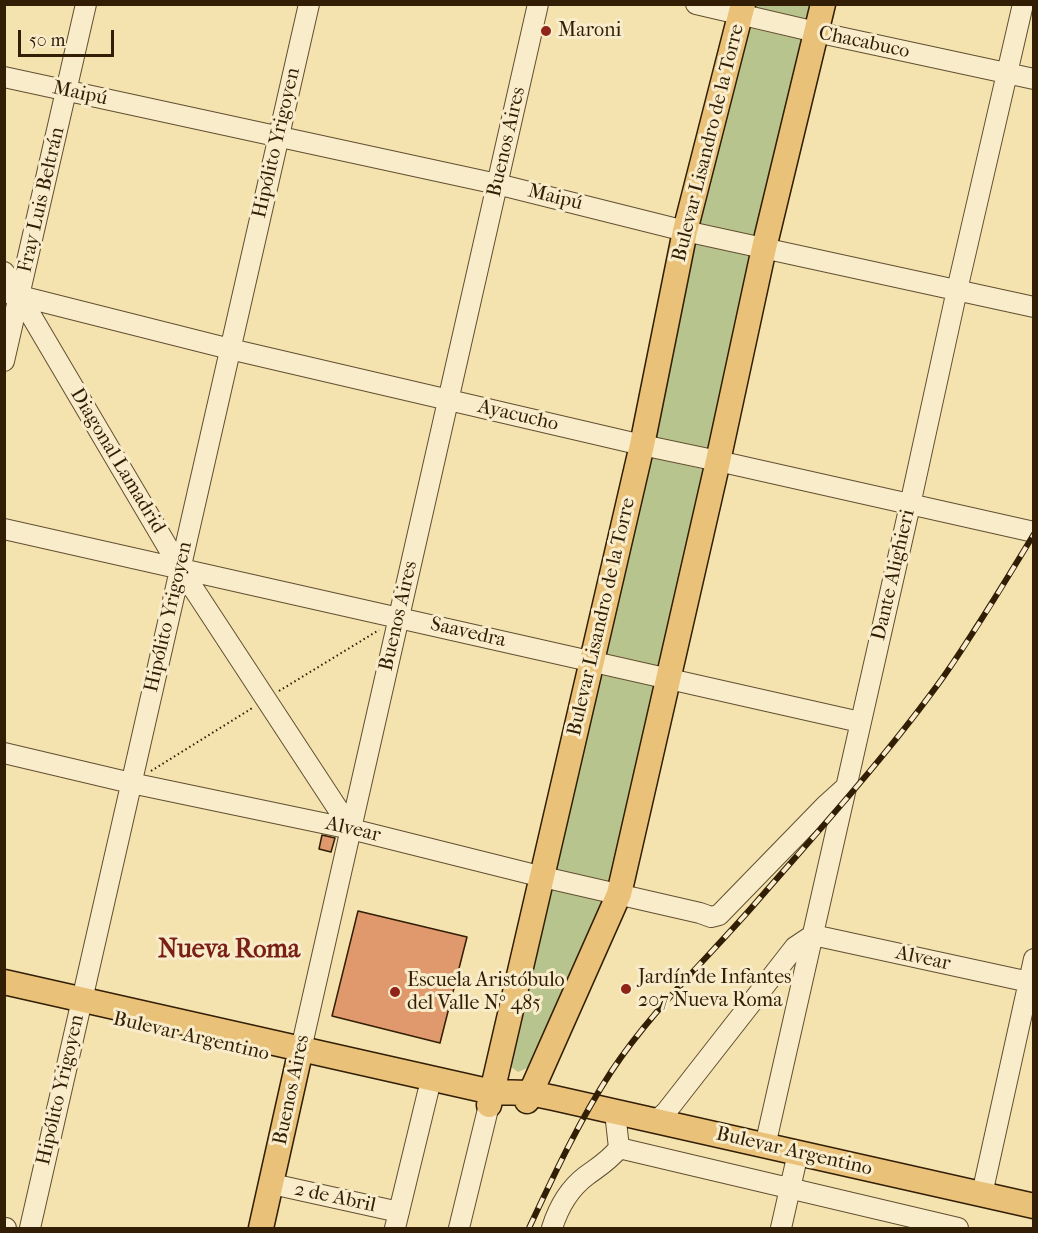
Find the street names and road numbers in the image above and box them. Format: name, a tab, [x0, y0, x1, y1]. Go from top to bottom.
street label: Bulevar Lisandro de la Torre	[668, 22, 750, 264]
street label: Chacabuco	[816, 22, 912, 64]
street label: Hipólito Yrigoyen	[248, 65, 306, 221]
street label: Maipú	[50, 76, 110, 112]
street label: Buenos Aires	[483, 85, 531, 199]
street label: Fray Luis Beltrán	[14, 125, 70, 275]
street label: Maipú	[525, 180, 585, 216]
street label: Diagonal Lamadrid	[64, 384, 170, 538]
street label: Ayacucho	[475, 395, 561, 437]
street label: Bulevar Lisandro de la Torre	[563, 496, 641, 738]
street label: Dante Alighieri	[867, 507, 921, 643]
street label: Hipólito Yrigoyen	[140, 539, 198, 695]
street label: Buenos Aires	[375, 559, 423, 673]
street label: Saavedra	[428, 613, 508, 653]
street label: Alvear	[323, 812, 383, 848]
street label: Alvear	[893, 941, 953, 977]
street label: Bulevar Argentino	[111, 1007, 271, 1067]
street label: Hipólito Yrigoyen	[32, 1012, 90, 1168]
street label: Buenos Aires	[269, 1033, 315, 1147]
street label: Bulevar Argentino	[714, 1122, 874, 1182]
street label: 2 de Abril	[292, 1178, 378, 1218]

